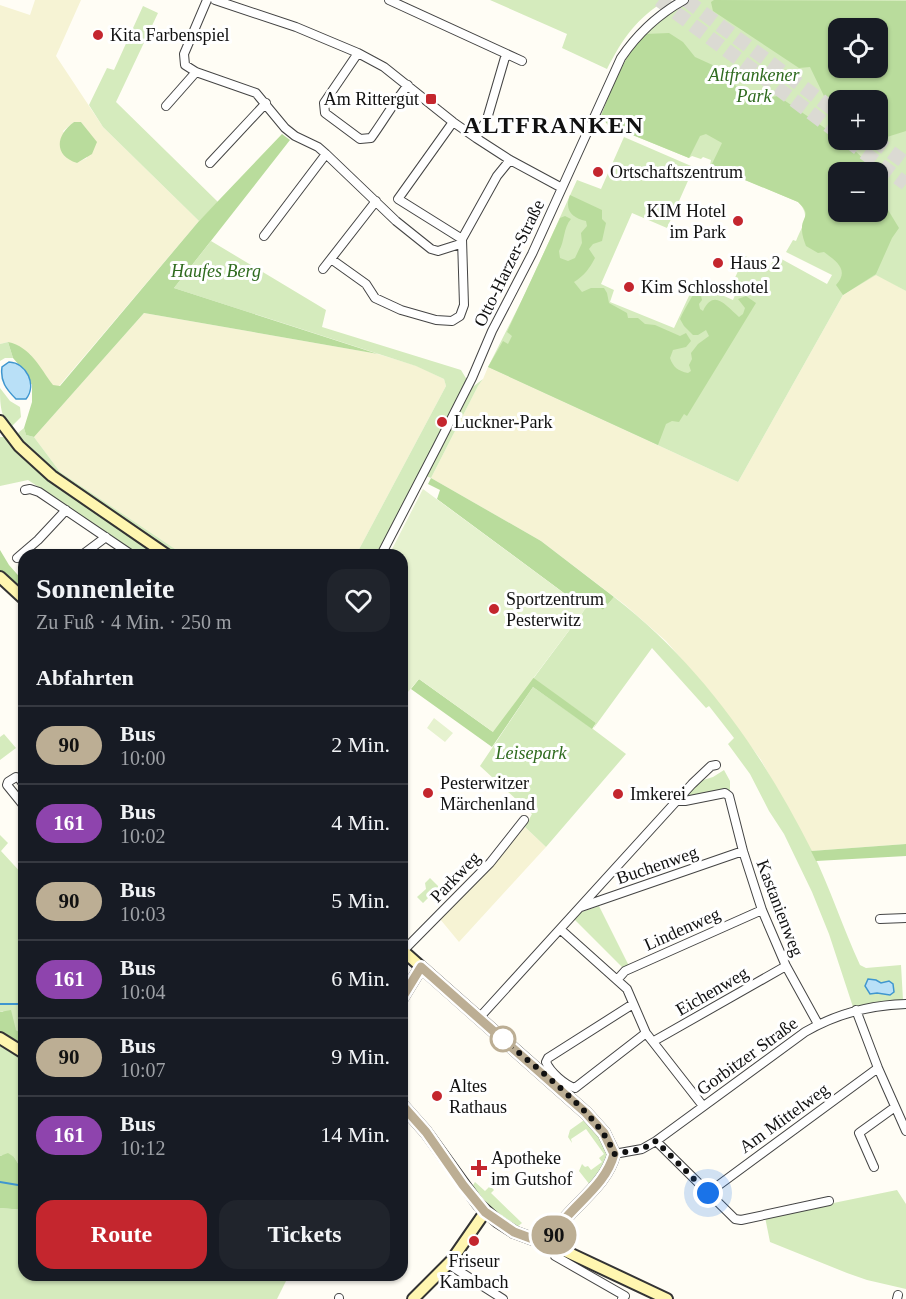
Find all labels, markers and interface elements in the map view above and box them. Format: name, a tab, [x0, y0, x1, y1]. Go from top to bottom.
map controls	[828, 18, 888, 222]
button: locate	[828, 18, 888, 78]
place label: Kita Farbenspiel	[110, 25, 229, 45]
marker: Kita Farbenspiel	[91, 28, 105, 42]
park label: Altfrankener Park	[708, 65, 800, 106]
place label: Am Rittergut	[324, 89, 419, 109]
button: +	[828, 90, 888, 150]
marker: Am Rittergut	[424, 92, 438, 106]
district label: ALTFRANKEN	[464, 112, 644, 138]
place label: Ortschaftszentrum	[610, 162, 743, 182]
button: −	[828, 162, 888, 222]
marker: Ortschaftszentrum	[591, 165, 605, 179]
street label: Otto-Harzer-Straße	[470, 196, 548, 330]
place label: KIM Hotel im Park	[647, 201, 726, 242]
marker: KIM Hotel im Park	[731, 214, 745, 228]
place label: Haus 2	[730, 253, 781, 273]
marker: Haus 2	[711, 256, 725, 270]
park label: Haufes Berg	[170, 261, 261, 281]
place label: Kim Schlosshotel	[641, 277, 769, 297]
marker: Kim Schlosshotel	[622, 280, 636, 294]
place label: Luckner-Park	[454, 412, 553, 432]
marker: Luckner-Park	[435, 415, 449, 429]
button: heart	[327, 569, 390, 632]
text: Sonnenleite	[36, 573, 174, 604]
place label: Sportzentrum Pesterwitz	[506, 589, 604, 630]
marker: Sportzentrum Pesterwitz	[487, 602, 501, 616]
text: Zu Fuß · 4 Min. · 250 m	[36, 611, 232, 633]
text: Abfahrten	[36, 665, 134, 690]
text: Bus	[120, 721, 155, 746]
text: 2 Min.	[331, 732, 390, 757]
text: 90	[59, 733, 80, 757]
park label: Leisepark	[495, 743, 568, 763]
text: 10:00	[120, 747, 166, 769]
place label: Pesterwitzer Märchenland	[440, 773, 535, 814]
place label: Imkerei	[630, 784, 686, 804]
marker: Pesterwitzer Märchenland	[421, 786, 435, 800]
marker: Imkerei	[611, 787, 625, 801]
text: Bus	[120, 799, 155, 824]
text: 4 Min.	[331, 810, 390, 835]
text: 161	[53, 811, 85, 835]
text: 10:02	[120, 825, 166, 847]
street label: Buchenweg	[614, 842, 700, 888]
street label: Parkweg	[426, 847, 484, 907]
street label: Kastanienweg	[752, 857, 808, 959]
text: Bus	[120, 877, 155, 902]
text: 5 Min.	[331, 888, 390, 913]
text: 90	[59, 889, 80, 913]
text: 10:03	[120, 903, 166, 925]
street label: Lindenweg	[641, 903, 723, 955]
text: Bus	[120, 955, 155, 980]
street label: Eichenweg	[672, 962, 752, 1020]
text: 6 Min.	[331, 966, 390, 991]
text: 161	[53, 967, 85, 991]
text: 10:04	[120, 981, 166, 1003]
street label: Gorbitzer Straße	[693, 1013, 801, 1099]
unlabelled marker	[490, 1026, 516, 1052]
text: Bus	[120, 1033, 155, 1058]
text: 9 Min.	[331, 1044, 390, 1069]
text: 90	[59, 1045, 80, 1069]
text: 10:07	[120, 1059, 166, 1081]
place label: Altes Rathaus	[449, 1076, 507, 1117]
street label: Am Mittelweg	[735, 1079, 833, 1157]
marker: Altes Rathaus	[430, 1089, 444, 1103]
text: Bus	[120, 1111, 155, 1136]
text: 14 Min.	[320, 1122, 390, 1147]
text: 161	[53, 1123, 85, 1147]
text: 10:12	[120, 1137, 166, 1159]
place label: Apotheke im Gutshof	[491, 1148, 573, 1189]
marker: Apotheke im Gutshof	[472, 1161, 486, 1175]
your location	[693, 1178, 723, 1208]
button: Route	[36, 1200, 207, 1269]
button: Tickets	[219, 1200, 390, 1269]
line badge: 90	[527, 1216, 581, 1254]
text: 90	[544, 1223, 565, 1247]
marker: Friseur Kambach	[467, 1234, 481, 1248]
place label: Friseur Kambach	[440, 1251, 508, 1292]

